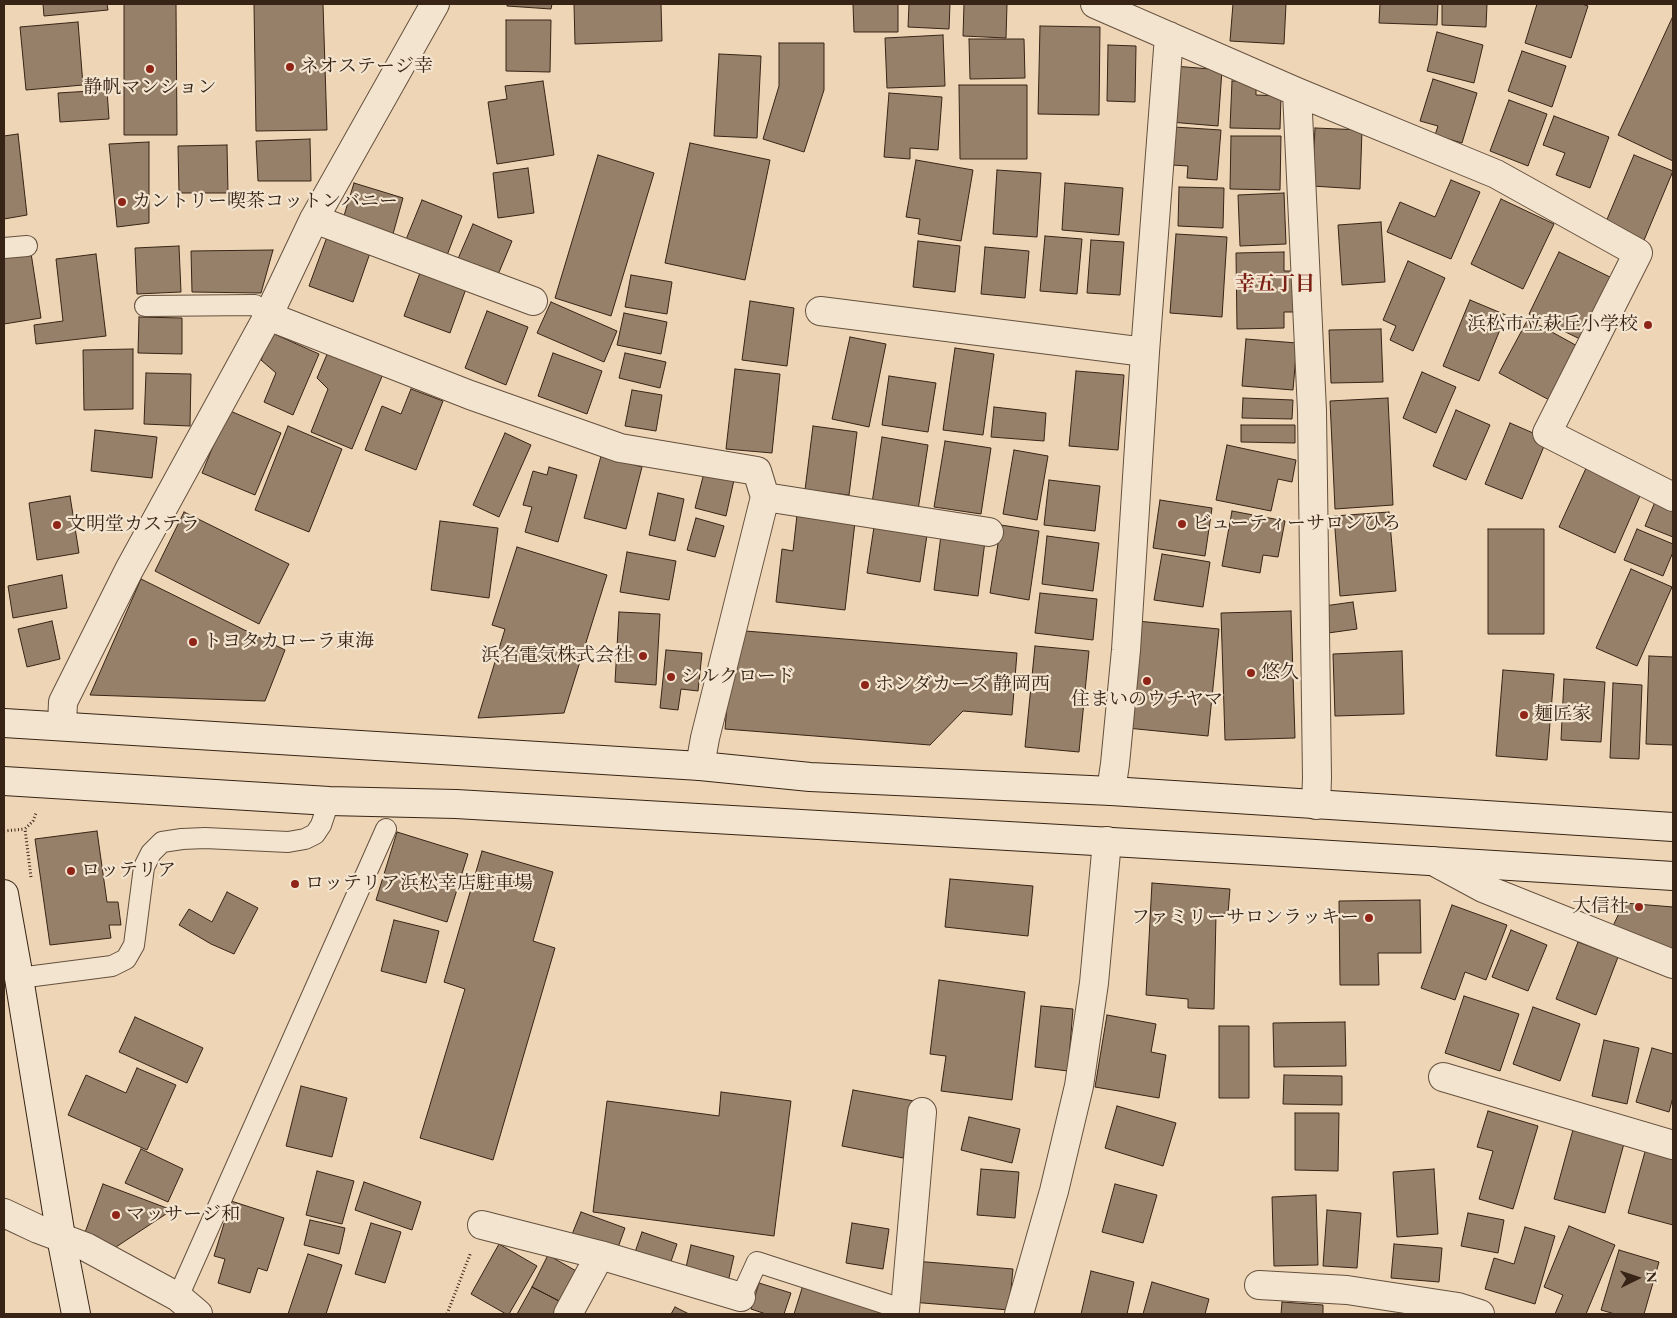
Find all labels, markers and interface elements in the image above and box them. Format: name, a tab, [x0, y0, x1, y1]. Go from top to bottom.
place label: ネオステージ幸	[300, 56, 433, 78]
marker: ネオステージ幸	[284, 61, 296, 73]
marker: 静帆マンション	[144, 63, 156, 75]
place label: 静帆マンション	[84, 77, 216, 99]
place label: カントリー喫茶コットンバニー	[132, 191, 398, 213]
marker: カントリー喫茶コットンバニー	[116, 196, 128, 208]
district label: 幸五丁目	[1235, 273, 1315, 297]
place label: 浜松市立萩丘小学校	[1467, 314, 1638, 336]
marker: 浜松市立萩丘小学校	[1642, 319, 1654, 331]
place label: ビューティーサロンひろ	[1192, 513, 1401, 535]
place label: 文明堂カステラ	[67, 514, 200, 536]
marker: ビューティーサロンひろ	[1176, 518, 1188, 530]
marker: 文明堂カステラ	[51, 519, 63, 531]
place label: トヨタカローラ東海	[203, 631, 374, 653]
marker: トヨタカローラ東海	[187, 636, 199, 648]
place label: 浜名電気株式会社	[481, 645, 633, 667]
marker: 浜名電気株式会社	[637, 650, 649, 662]
place label: 悠久	[1261, 662, 1299, 684]
place label: シルクロード	[681, 666, 795, 688]
marker: 悠久	[1245, 667, 1257, 679]
marker: シルクロード	[665, 671, 677, 683]
place label: ホンダカーズ 静岡西	[875, 674, 1050, 696]
marker: 住まいのウチヤマ	[1141, 675, 1153, 687]
marker: ホンダカーズ 静岡西	[859, 679, 871, 691]
place label: 住まいのウチヤマ	[1071, 689, 1223, 711]
place label: 麺匠家	[1534, 704, 1591, 726]
marker: 麺匠家	[1518, 709, 1530, 721]
place label: ロッテリア	[81, 860, 176, 882]
marker: ロッテリア	[65, 865, 77, 877]
place label: ロッテリア浜松幸店駐車場	[305, 873, 533, 895]
marker: ロッテリア浜松幸店駐車場	[289, 878, 301, 890]
place label: 大信社	[1572, 896, 1629, 918]
marker: 大信社	[1633, 901, 1645, 913]
place label: ファミリーサロンラッキー	[1131, 907, 1359, 929]
marker: ファミリーサロンラッキー	[1363, 912, 1375, 924]
place label: マッサージ和	[126, 1204, 240, 1226]
marker: マッサージ和	[110, 1209, 122, 1221]
north arrow	[1612, 1253, 1662, 1303]
text: N	[1643, 1271, 1661, 1283]

